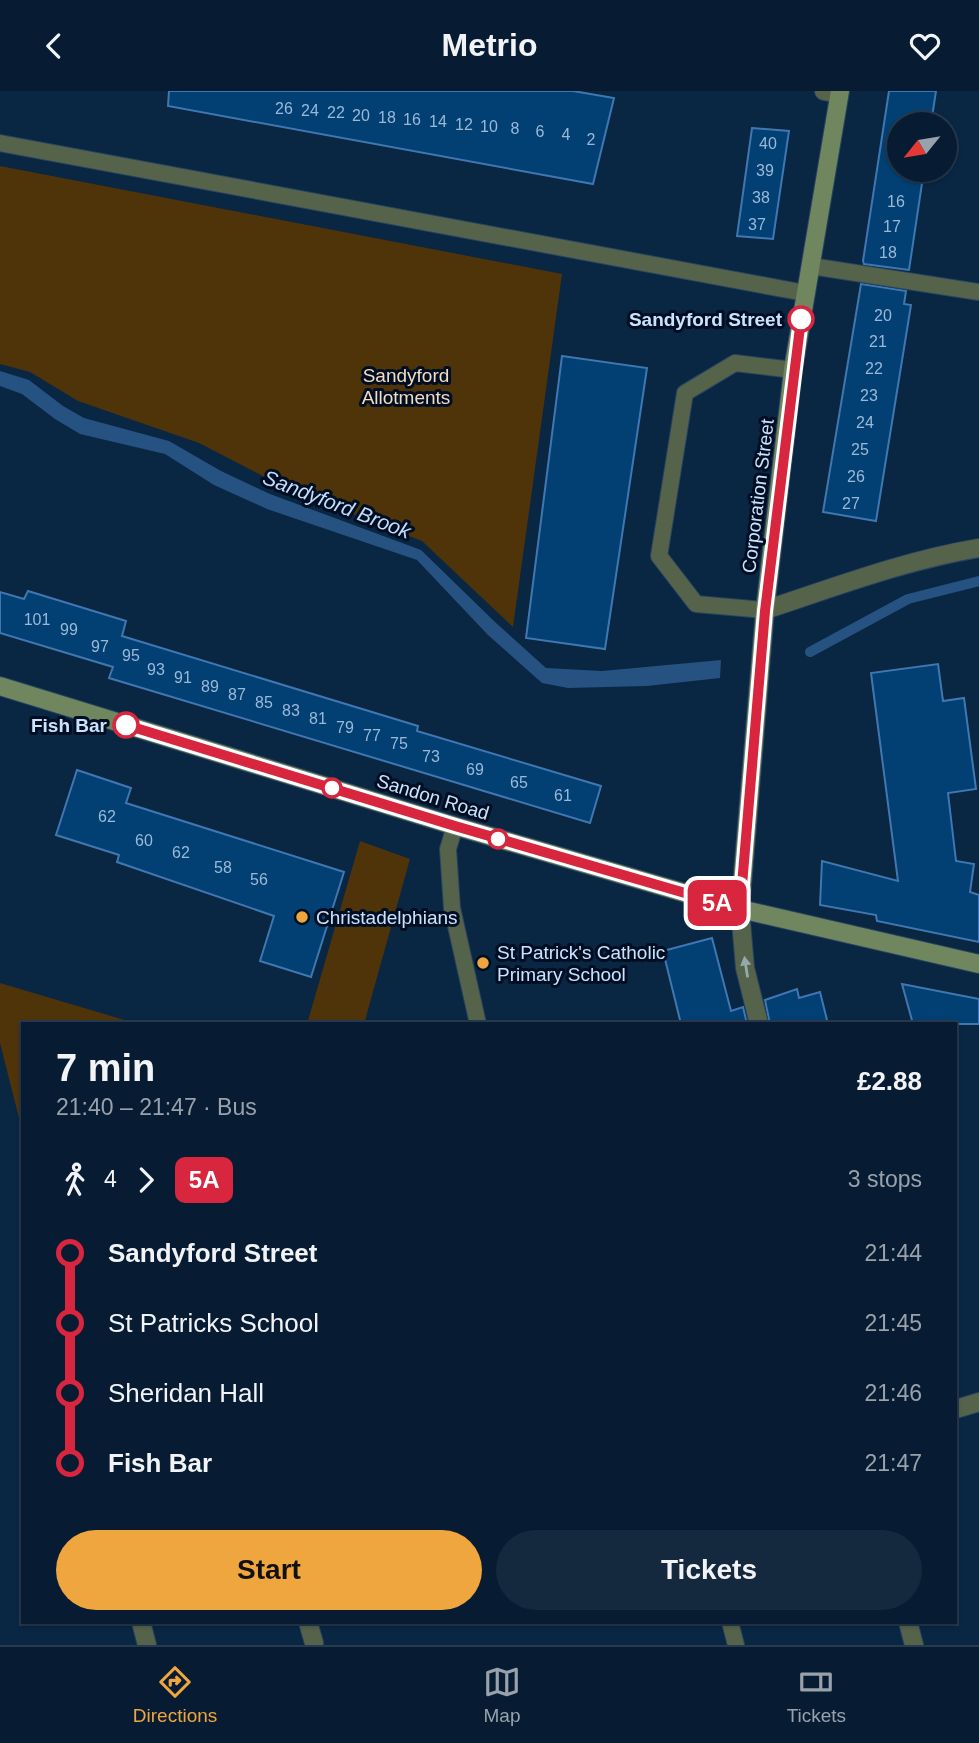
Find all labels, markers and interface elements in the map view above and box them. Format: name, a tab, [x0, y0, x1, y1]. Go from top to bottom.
icon: back	[35, 27, 73, 65]
text: Metrio	[442, 27, 538, 63]
icon: heart	[906, 27, 944, 65]
house number: 26	[275, 100, 293, 117]
house number: 24	[301, 102, 319, 119]
house number: 22	[327, 104, 345, 121]
house number: 20	[352, 107, 370, 124]
house number: 18	[378, 109, 396, 126]
house number: 16	[403, 111, 421, 128]
north arrow	[887, 112, 957, 182]
map controls	[887, 112, 957, 182]
house number: 14	[429, 113, 447, 130]
house number: 12	[455, 116, 473, 133]
house number: 10	[480, 118, 498, 135]
house number: 8	[511, 120, 520, 137]
house number: 6	[536, 123, 545, 140]
house number: 4	[562, 126, 571, 143]
house number: 2	[587, 131, 596, 148]
house number: 40	[759, 135, 777, 152]
house number: 39	[756, 162, 774, 179]
house number: 38	[752, 189, 770, 206]
house number: 16	[887, 193, 905, 210]
house number: 37	[748, 216, 766, 233]
house number: 17	[883, 218, 901, 235]
house number: 18	[879, 244, 897, 261]
marker: Sandyford Street	[788, 306, 814, 332]
house number: 20	[874, 307, 892, 324]
place label: Sandyford Street	[629, 309, 783, 330]
house number: 21	[869, 333, 887, 350]
house number: 22	[865, 360, 883, 377]
park label: Sandyford Allotments	[362, 365, 450, 408]
house number: 23	[860, 387, 878, 404]
house number: 24	[856, 414, 874, 431]
street label: Corporation Street	[738, 417, 778, 574]
house number: 25	[851, 441, 869, 458]
water label: Sandyford Brook	[260, 465, 416, 543]
house number: 26	[847, 468, 865, 485]
house number: 27	[842, 495, 860, 512]
house number: 101	[24, 611, 50, 628]
house number: 99	[60, 621, 78, 638]
house number: 97	[91, 638, 109, 655]
house number: 95	[122, 647, 140, 664]
house number: 93	[147, 661, 165, 678]
house number: 91	[174, 669, 192, 686]
house number: 89	[201, 678, 219, 695]
house number: 87	[228, 686, 246, 703]
house number: 85	[255, 694, 273, 711]
house number: 83	[282, 702, 300, 719]
house number: 81	[309, 710, 327, 727]
marker: Fish Bar	[113, 712, 139, 738]
place label: Fish Bar	[31, 715, 108, 736]
house number: 79	[336, 719, 354, 736]
house number: 77	[363, 727, 381, 744]
house number: 75	[390, 735, 408, 752]
house number: 73	[422, 748, 440, 765]
house number: 69	[466, 761, 484, 778]
street label: Sandon Road	[374, 770, 492, 824]
house number: 65	[510, 774, 528, 791]
unlabelled marker	[322, 778, 342, 798]
house number: 61	[554, 787, 572, 804]
house number: 62	[98, 808, 116, 825]
unlabelled marker	[488, 829, 508, 849]
house number: 60	[135, 832, 153, 849]
house number: 62	[172, 844, 190, 861]
house number: 58	[214, 859, 232, 876]
house number: 56	[250, 871, 268, 888]
line badge: 5A	[686, 880, 748, 926]
text: 5A	[702, 889, 732, 916]
place label: Christadelphians	[316, 907, 458, 928]
marker: Christadelphians	[294, 909, 310, 925]
place label: St Patrick's Catholic Primary School	[497, 942, 665, 985]
marker: St Patrick's Catholic Primary School	[475, 955, 491, 971]
one-way arrow	[740, 956, 751, 978]
text: 7 min	[56, 1047, 155, 1089]
text: £2.88	[857, 1066, 922, 1096]
text: 21:40 – 21:47 · Bus	[56, 1094, 257, 1120]
icon: walk	[56, 1161, 94, 1199]
icon: forward	[127, 1161, 165, 1199]
text: 4	[104, 1166, 117, 1192]
text: 5A	[189, 1166, 219, 1193]
text: 3 stops	[848, 1166, 922, 1192]
text: Sandyford Street	[108, 1238, 318, 1268]
text: 21:44	[864, 1240, 922, 1266]
text: St Patricks School	[108, 1308, 319, 1338]
text: 21:45	[864, 1310, 922, 1336]
text: Sheridan Hall	[108, 1378, 264, 1408]
text: 21:46	[864, 1380, 922, 1406]
text: Fish Bar	[108, 1448, 212, 1478]
text: 21:47	[864, 1450, 922, 1476]
button: Start	[56, 1530, 482, 1610]
button: Tickets	[496, 1530, 922, 1610]
tab: Directions	[133, 1663, 217, 1727]
tab: Map	[483, 1663, 521, 1727]
tab: Tickets	[787, 1663, 846, 1727]

